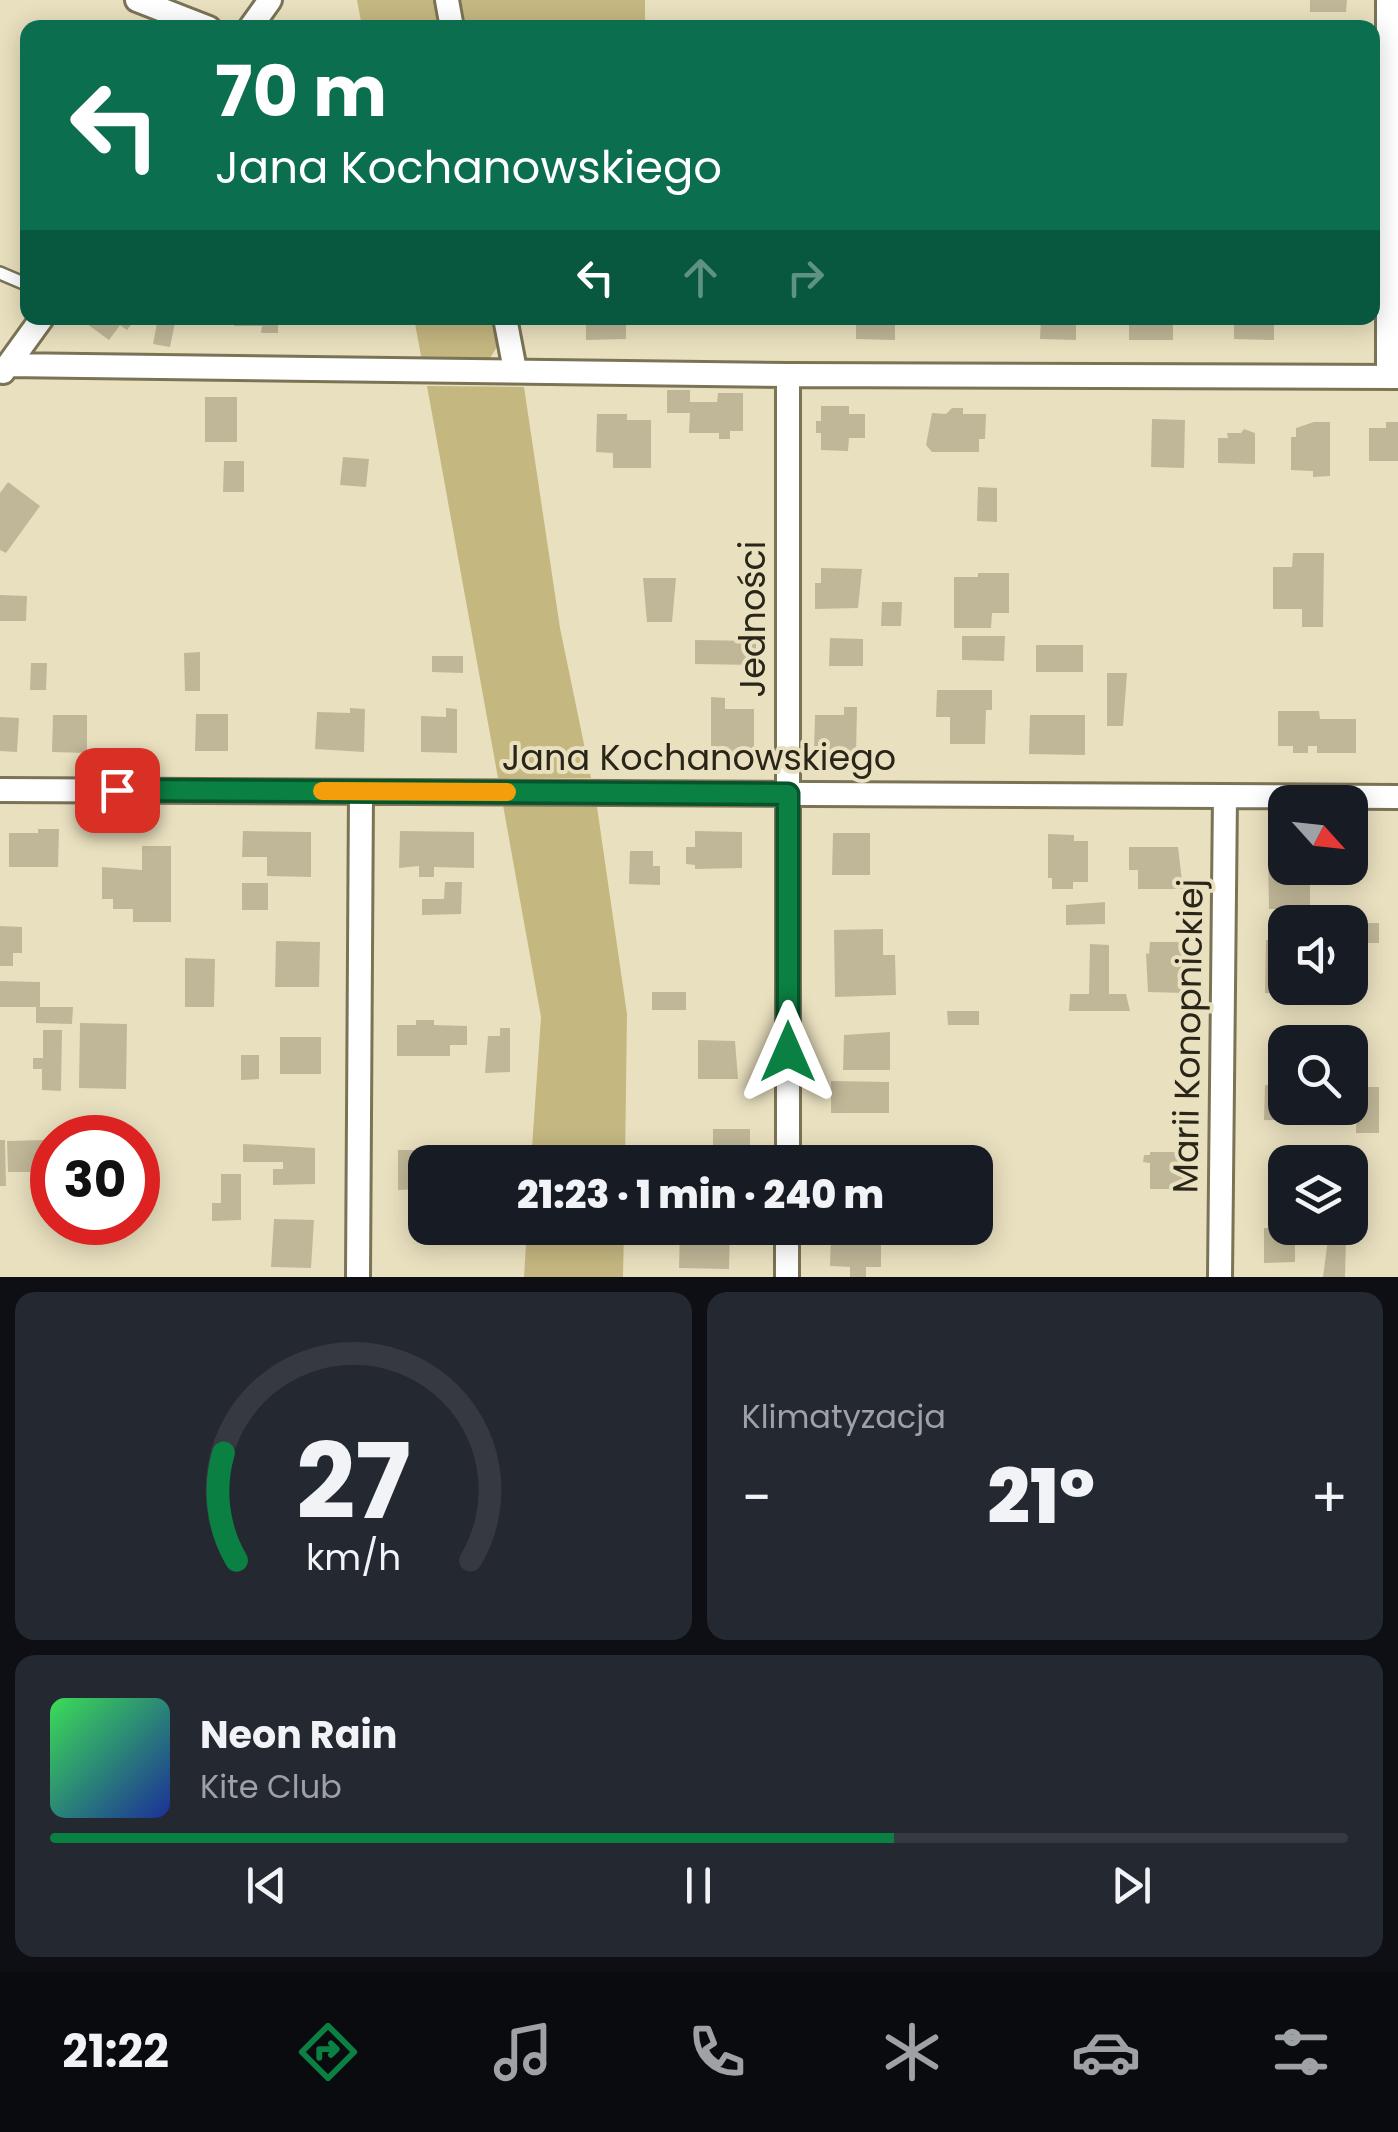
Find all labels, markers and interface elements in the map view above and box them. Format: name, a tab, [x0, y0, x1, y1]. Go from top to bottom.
text: 70 m	[215, 42, 387, 141]
icon: left	[50, 60, 180, 190]
text: Jana Kochanowskiego	[215, 136, 722, 199]
icon: left	[568, 250, 623, 305]
icon: ahead	[673, 250, 728, 305]
icon: right	[778, 250, 833, 305]
street label: Jedności	[728, 541, 777, 697]
street label: Jana Kochanowskiego	[502, 733, 896, 782]
pin	[75, 748, 160, 833]
icon: arrive	[90, 763, 145, 818]
north arrow	[1268, 785, 1368, 885]
map controls	[1268, 785, 1368, 1245]
street label: Marii Konopnickiej	[1160, 878, 1215, 1194]
button: sound	[1268, 905, 1368, 1005]
position arrow	[736, 1000, 840, 1104]
button: search	[1268, 1025, 1368, 1125]
speed limit sign: 30	[30, 1115, 160, 1245]
button: layers	[1268, 1145, 1368, 1245]
text: 21:23 · 1 min · 240 m	[517, 1168, 884, 1221]
text: Klimatyzacja	[742, 1394, 946, 1439]
text: 27	[296, 1409, 411, 1554]
text: 21°	[987, 1444, 1095, 1549]
text: −	[742, 1459, 772, 1536]
text: +	[1310, 1459, 1348, 1536]
text: km/h	[306, 1532, 401, 1583]
text: Neon Rain	[200, 1708, 397, 1761]
text: Kite Club	[200, 1764, 342, 1809]
icon: previous	[239, 1858, 294, 1913]
icon: pause	[671, 1858, 726, 1913]
icon: next	[1104, 1858, 1159, 1913]
icon: directions	[293, 2017, 363, 2087]
icon: music	[488, 2017, 558, 2087]
icon: phone	[682, 2017, 752, 2087]
icon: climate	[877, 2017, 947, 2087]
icon: car	[1071, 2017, 1141, 2087]
icon: filters	[1266, 2017, 1336, 2087]
text: 21:22	[62, 2020, 169, 2083]

